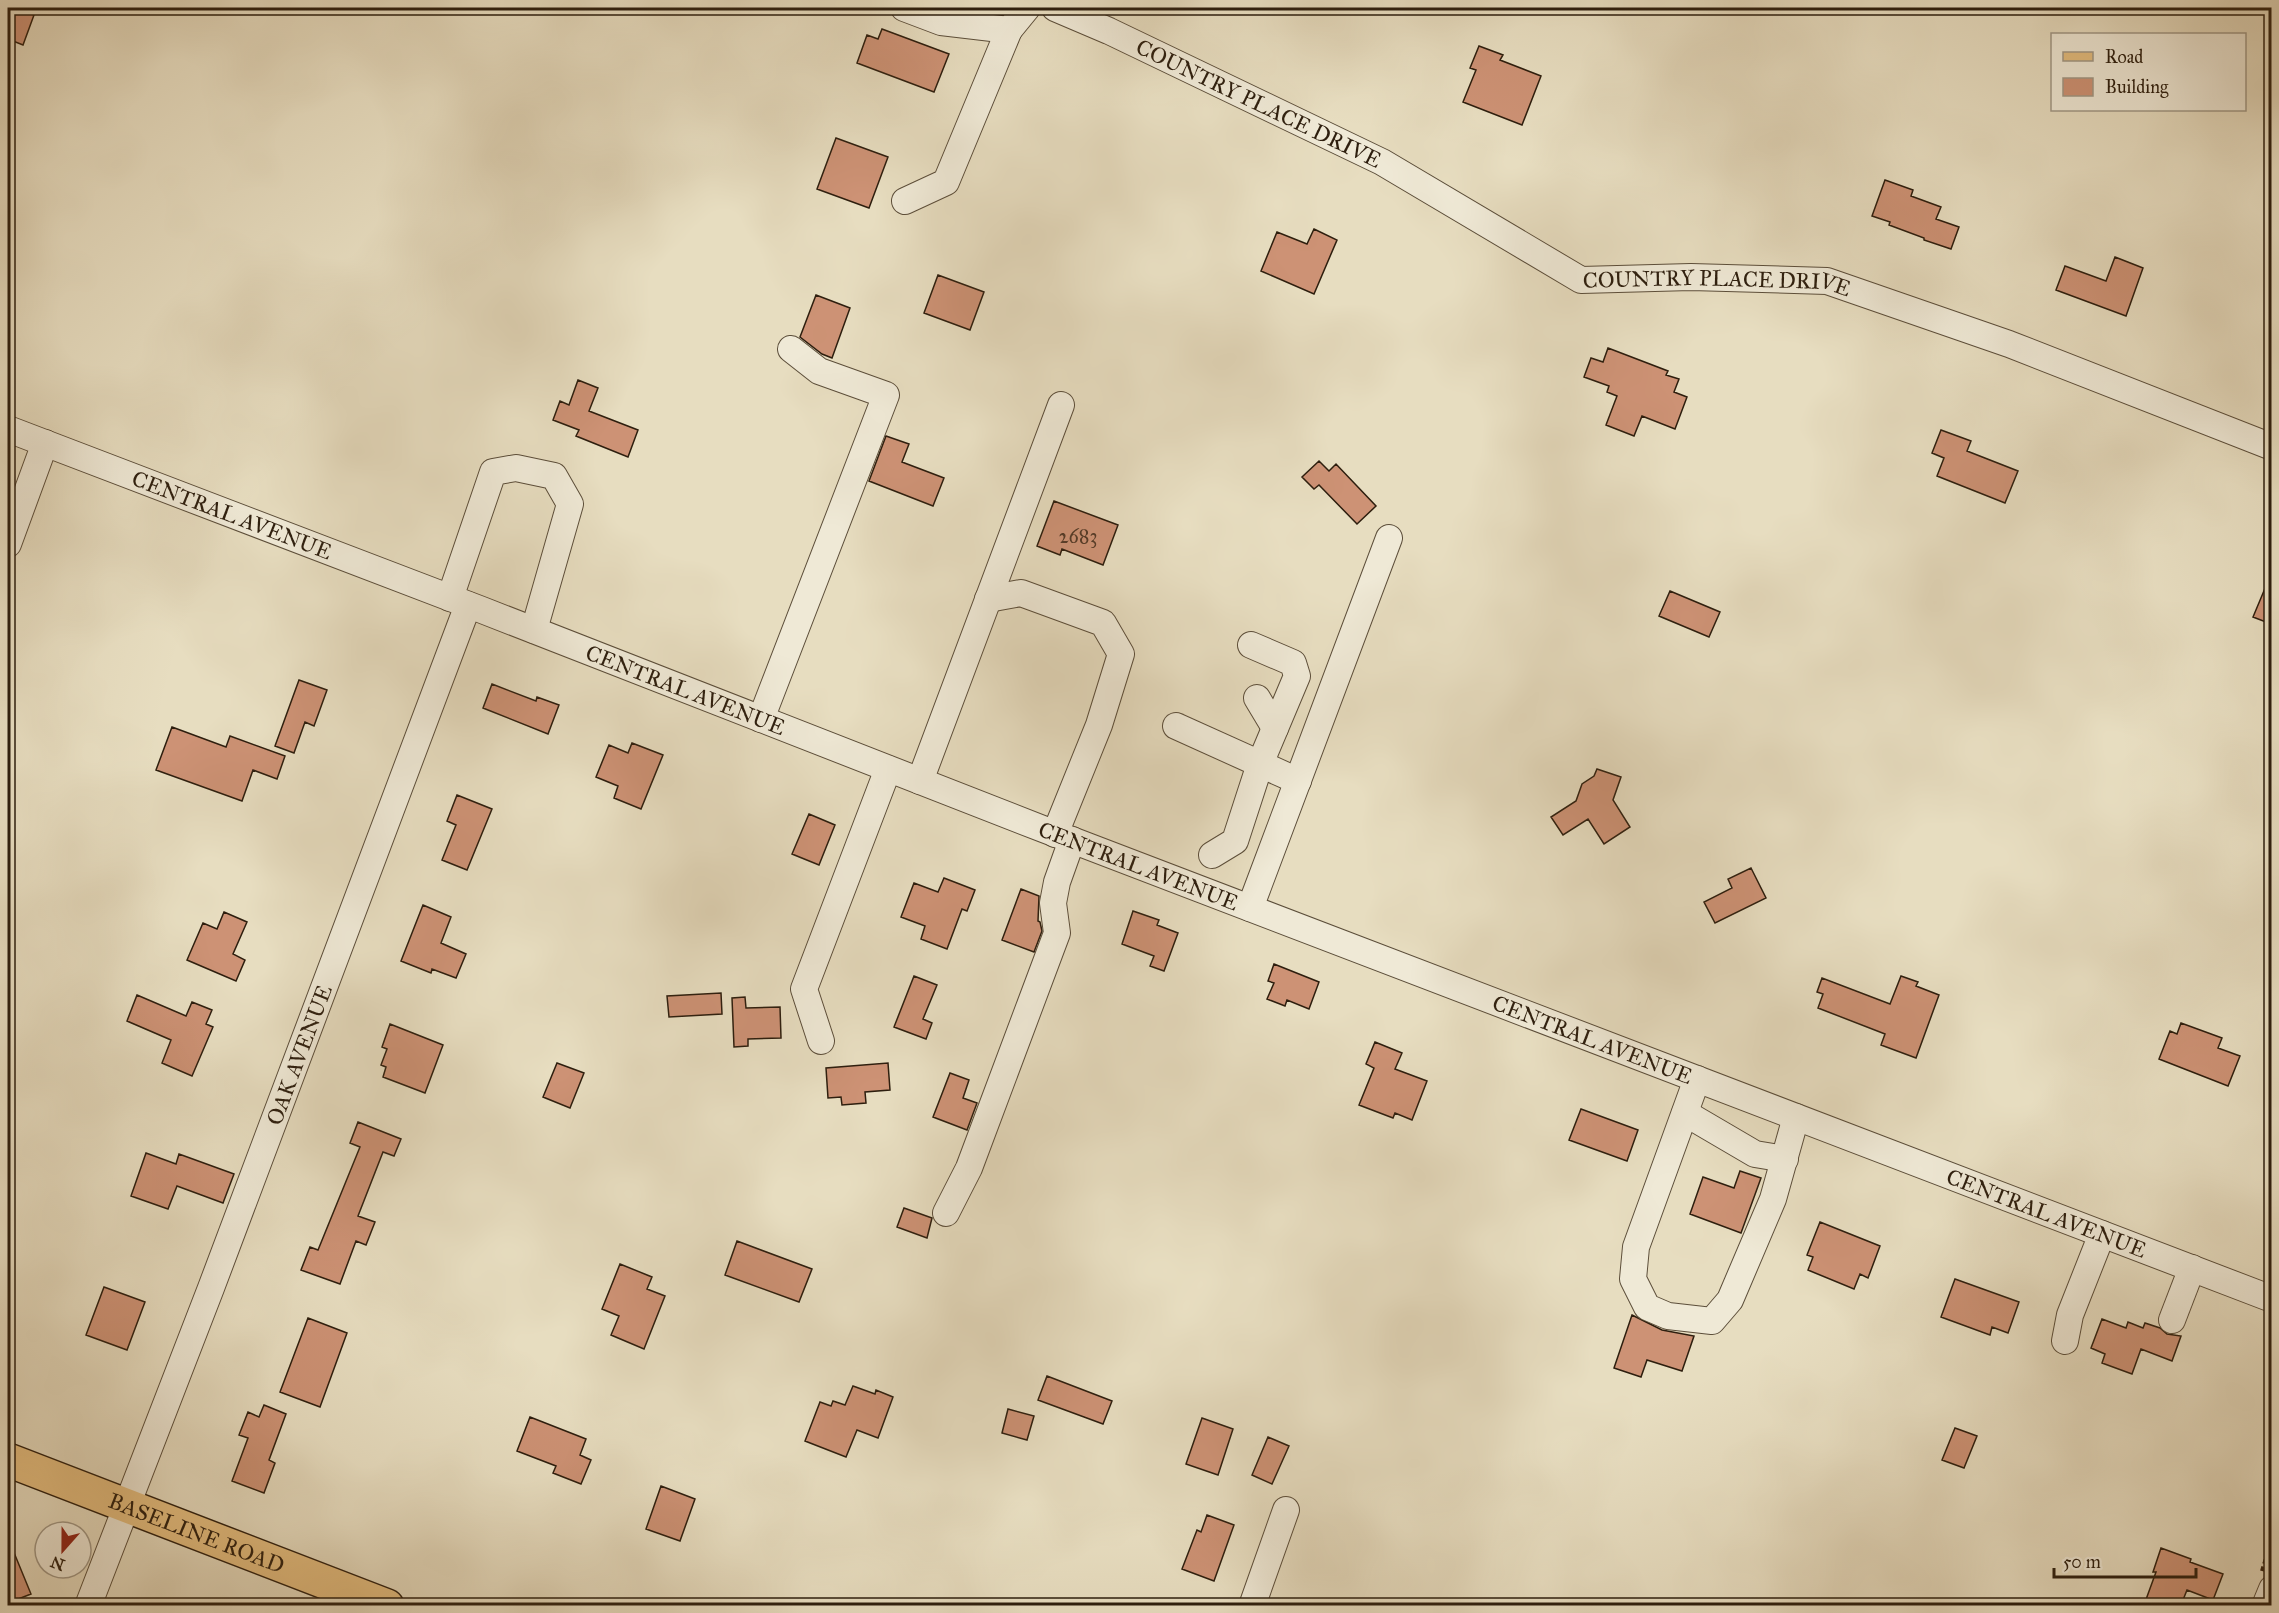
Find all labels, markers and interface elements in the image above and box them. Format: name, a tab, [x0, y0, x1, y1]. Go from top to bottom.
street label: COUNTRY PLACE DRIVE	[1132, 33, 1386, 173]
legend	[2051, 33, 2246, 111]
text: Road	[2105, 46, 2143, 68]
text: Building	[2105, 76, 2169, 99]
street label: COUNTRY PLACE DRIVE	[1582, 263, 1855, 302]
street label: CENTRAL AVENUE	[128, 464, 336, 565]
house number: 2683	[1059, 524, 1097, 548]
street label: CENTRAL AVENUE	[582, 638, 789, 741]
street label: CENTRAL AVENUE	[1035, 815, 1243, 916]
street label: OAK AVENUE	[260, 981, 337, 1129]
street label: CENTRAL AVENUE	[1489, 989, 1697, 1090]
street label: CENTRAL AVENUE	[1943, 1162, 2151, 1263]
street label: BASELINE ROAD	[105, 1487, 288, 1579]
north arrow	[33, 1520, 93, 1580]
scale bar	[2054, 1541, 2196, 1579]
text: 50 m	[2063, 1551, 2101, 1573]
text: N	[48, 1552, 68, 1575]

